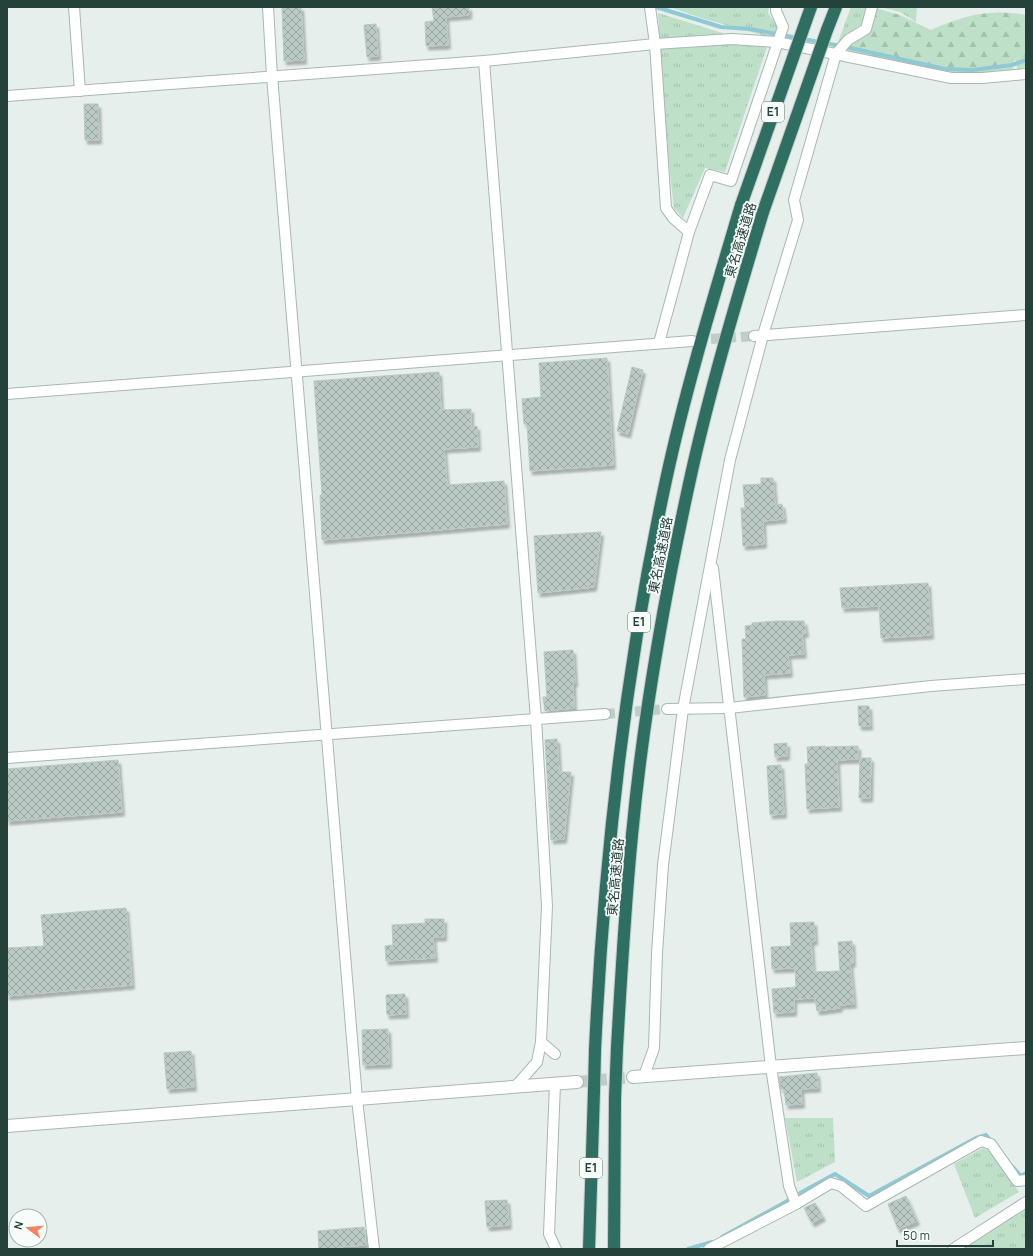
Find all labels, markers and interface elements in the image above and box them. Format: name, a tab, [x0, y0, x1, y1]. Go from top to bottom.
road number: E1	[762, 102, 784, 122]
street label: 東名高速道路	[720, 200, 760, 280]
street label: 東名高速道路	[644, 515, 676, 595]
road number: E1	[628, 612, 650, 632]
street label: 東名高速道路	[603, 837, 627, 917]
road number: E1	[580, 1158, 602, 1178]
north arrow	[8, 1208, 48, 1248]
text: N	[10, 1219, 26, 1231]
scale bar	[897, 1222, 993, 1248]
text: 50 m	[903, 1227, 930, 1244]

